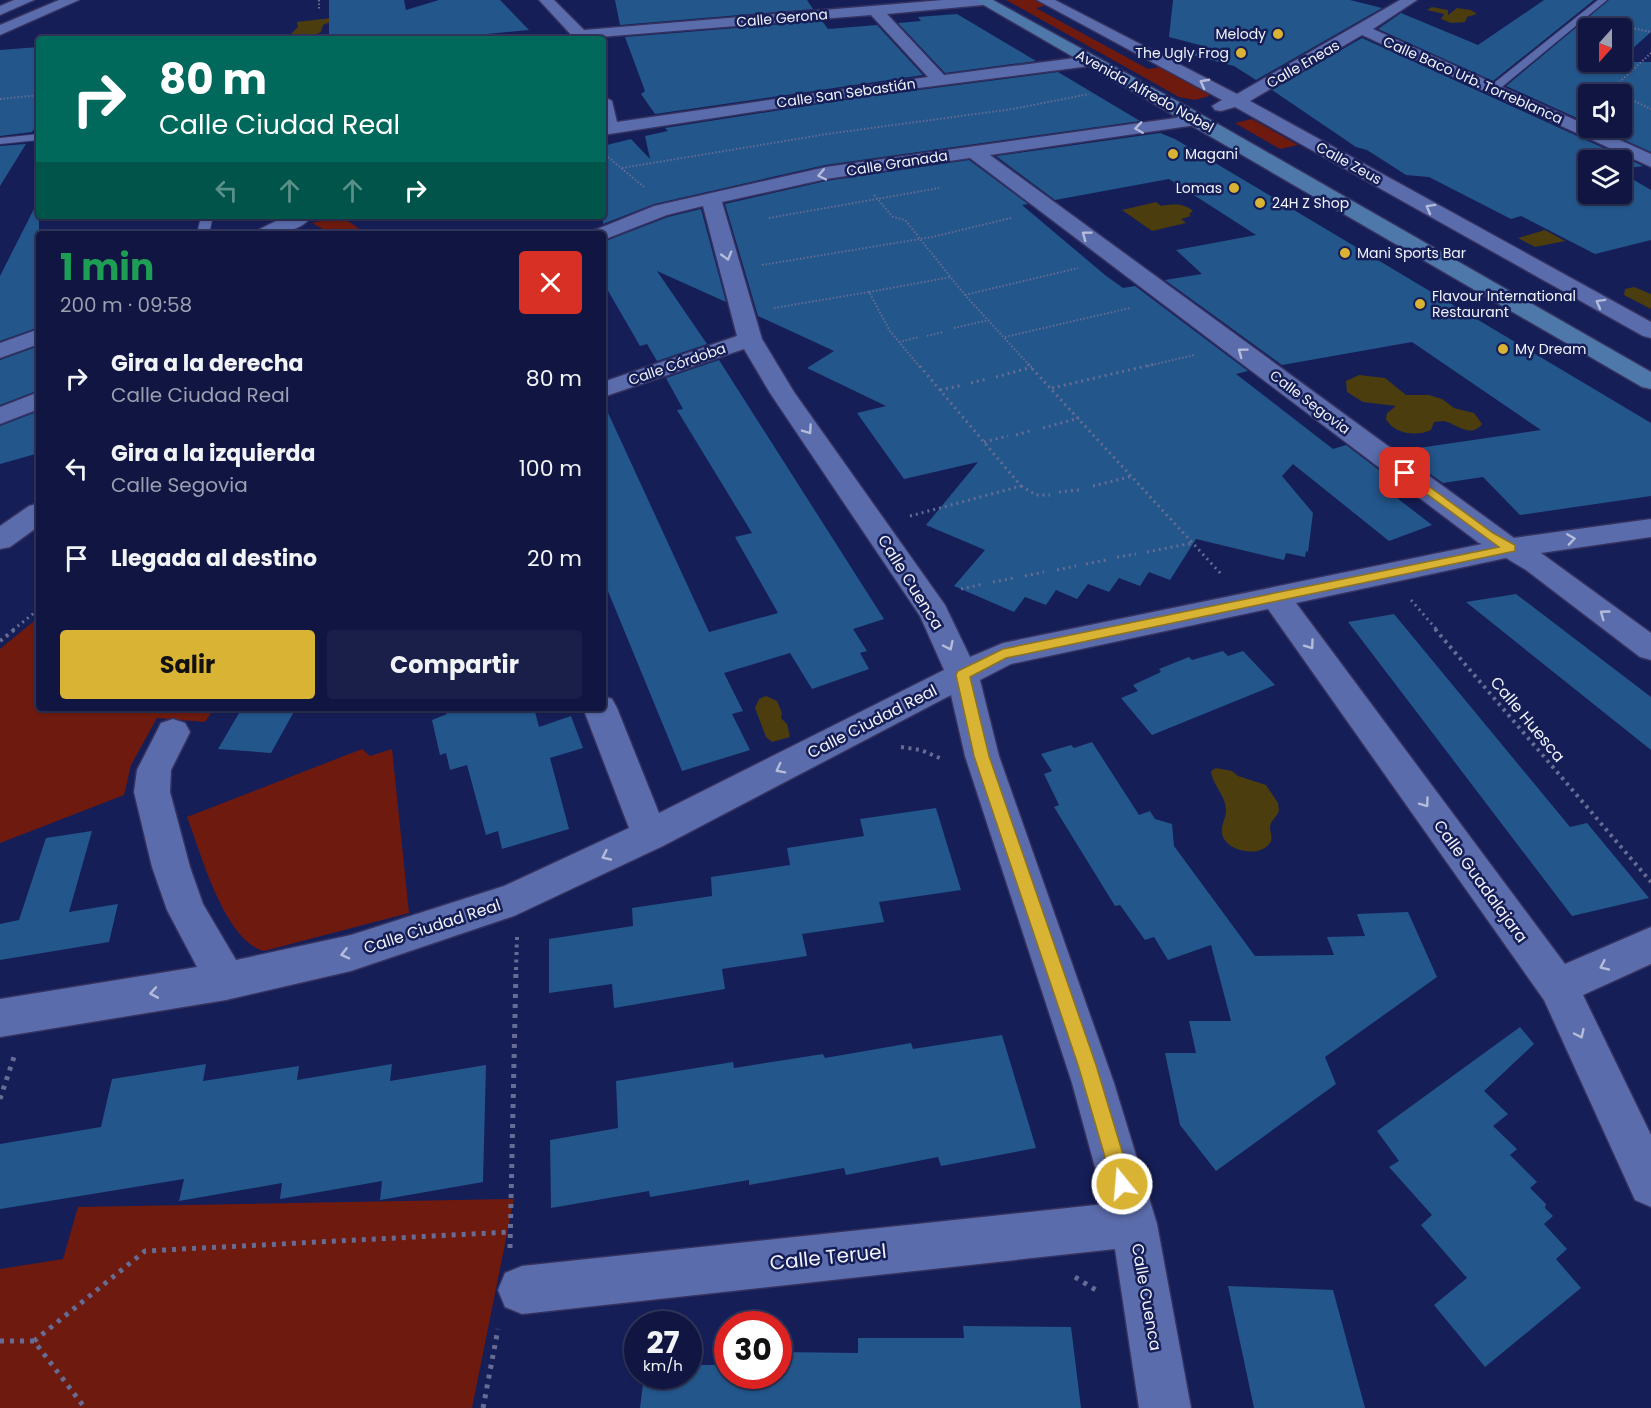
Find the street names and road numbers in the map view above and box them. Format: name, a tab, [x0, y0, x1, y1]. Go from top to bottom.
street label: Calle Gerona	[735, 4, 829, 32]
street label: Calle Baco Urb. Torreblanca	[1380, 31, 1566, 129]
street label: Calle Eneas	[1263, 35, 1343, 93]
street label: Avenida Alfredo Nobel	[1072, 45, 1218, 137]
street label: Calle San Sebastián	[775, 73, 917, 113]
street label: Calle Zeus	[1313, 137, 1385, 189]
street label: Calle Granada	[845, 145, 949, 181]
street label: Calle Córdoba	[626, 338, 728, 390]
street label: Calle Segovia	[1266, 365, 1354, 439]
street label: Calle Cuenca	[872, 530, 949, 634]
street label: Calle Huesca	[1485, 672, 1570, 767]
street label: Calle Ciudad Real	[803, 679, 941, 764]
street label: Calle Guadalajara	[1428, 815, 1533, 947]
street label: Calle Ciudad Real	[361, 893, 504, 959]
street label: Calle Teruel	[768, 1237, 888, 1277]
street label: Calle Cuenca	[1126, 1242, 1167, 1353]

